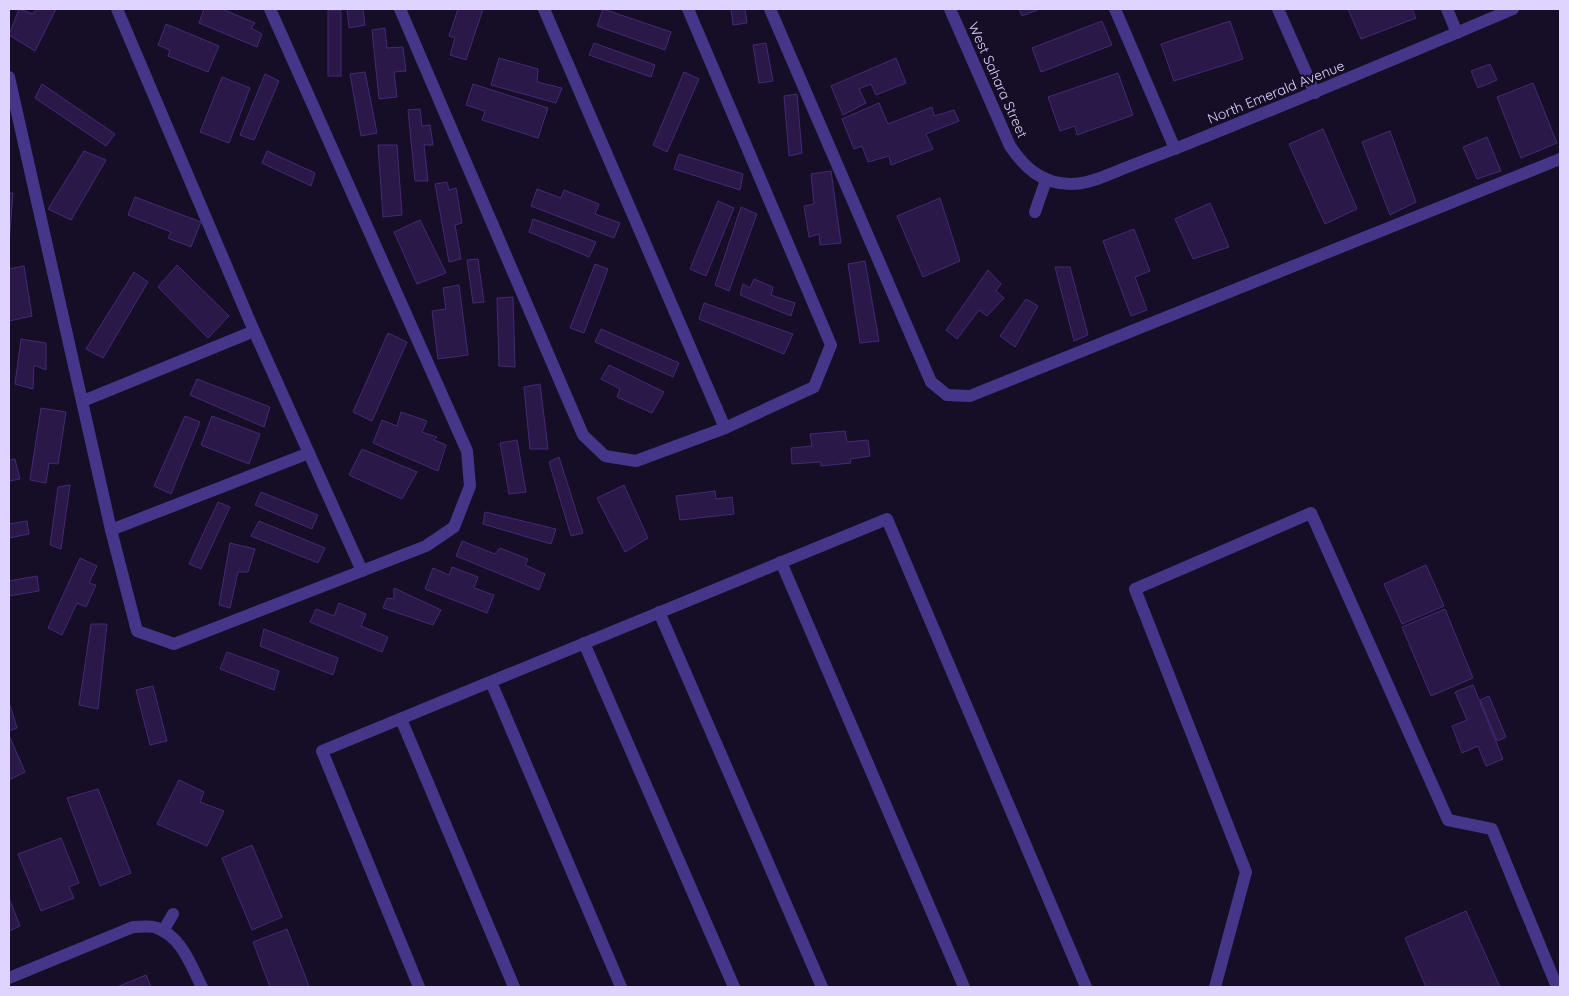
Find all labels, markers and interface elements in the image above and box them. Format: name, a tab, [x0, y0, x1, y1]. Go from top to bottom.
street label: West Sahara Street	[964, 19, 1032, 141]
street label: North Emerald Avenue	[1205, 56, 1347, 128]

